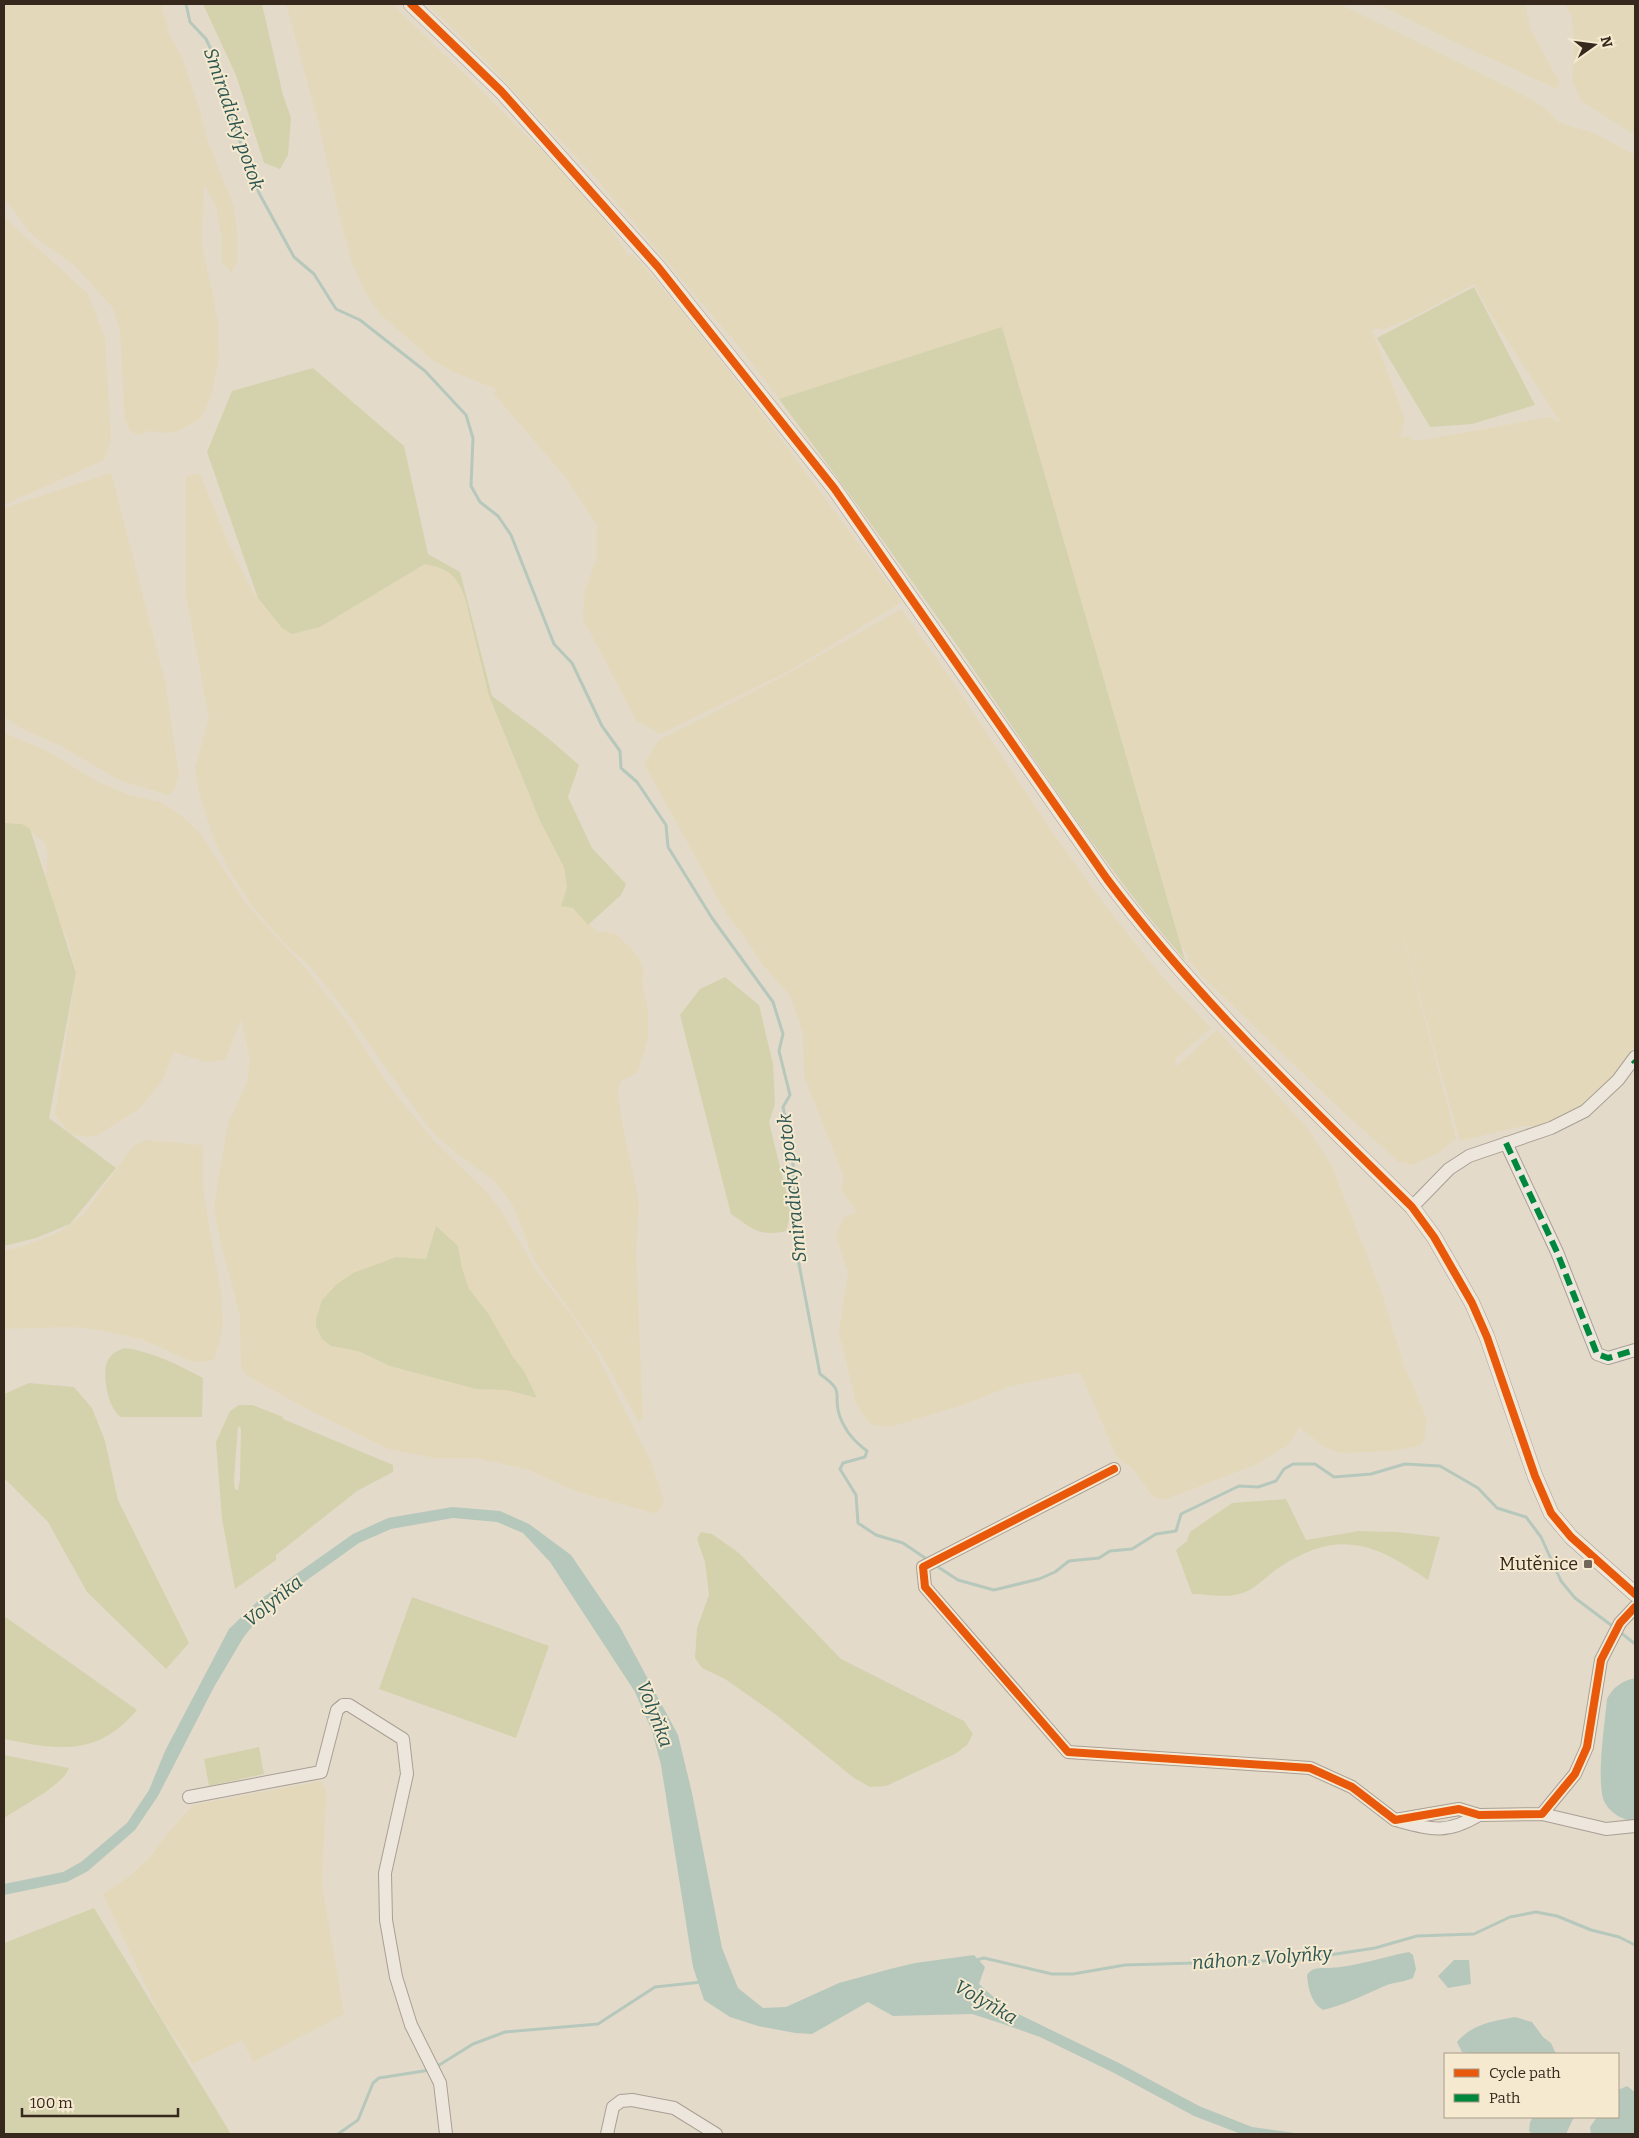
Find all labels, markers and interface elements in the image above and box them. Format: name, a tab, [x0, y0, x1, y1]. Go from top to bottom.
north arrow	[1569, 20, 1619, 70]
text: N	[1597, 35, 1616, 49]
water label: Smiradický potok	[199, 45, 269, 194]
water label: Smiradický potok	[773, 1112, 811, 1264]
place label: Mutěnice	[1499, 1553, 1578, 1575]
marker: Mutěnice	[1582, 1558, 1594, 1570]
water label: Volyňka	[239, 1570, 307, 1632]
water label: Volyňka	[632, 1678, 678, 1750]
water label: náhon z Volyňky	[1191, 1942, 1334, 1974]
water label: Volyňka	[950, 1975, 1022, 2029]
legend	[1444, 2053, 1619, 2118]
text: Cycle path	[1489, 2064, 1561, 2082]
scale bar	[22, 2086, 179, 2118]
text: Path	[1489, 2089, 1521, 2107]
text: 100 m	[30, 2094, 73, 2112]

